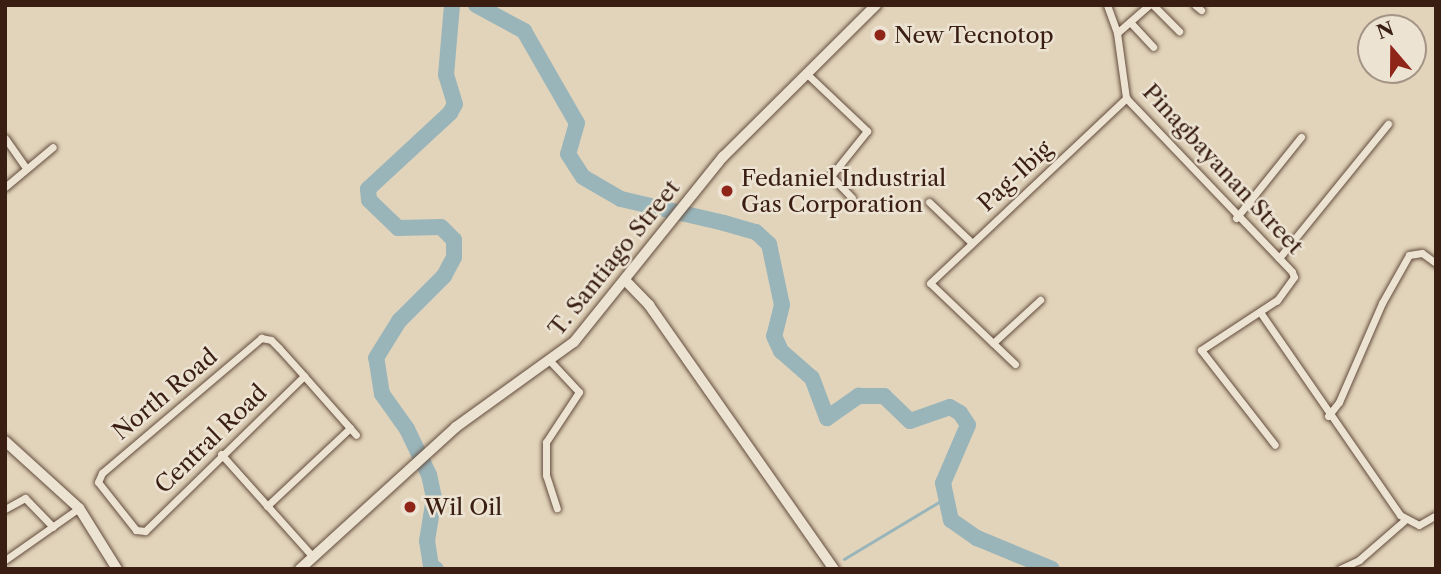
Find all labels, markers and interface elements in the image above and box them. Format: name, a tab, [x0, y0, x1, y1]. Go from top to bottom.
north arrow	[1357, 14, 1427, 84]
text: N	[1374, 17, 1397, 44]
place label: New Tecnotop	[894, 21, 1055, 49]
marker: New Tecnotop	[872, 27, 888, 43]
street label: Pinagbayanan Street	[1137, 78, 1309, 260]
street label: Pag-Ibig	[972, 135, 1058, 217]
place label: Fedaniel Industrial Gas Corporation	[741, 164, 946, 218]
street label: T. Santiago Street	[543, 174, 685, 342]
marker: Fedaniel Industrial Gas Corporation	[719, 183, 735, 199]
street label: North Road	[107, 342, 223, 446]
street label: Central Road	[149, 379, 273, 499]
place label: Wil Oil	[424, 493, 502, 521]
marker: Wil Oil	[402, 499, 418, 515]

